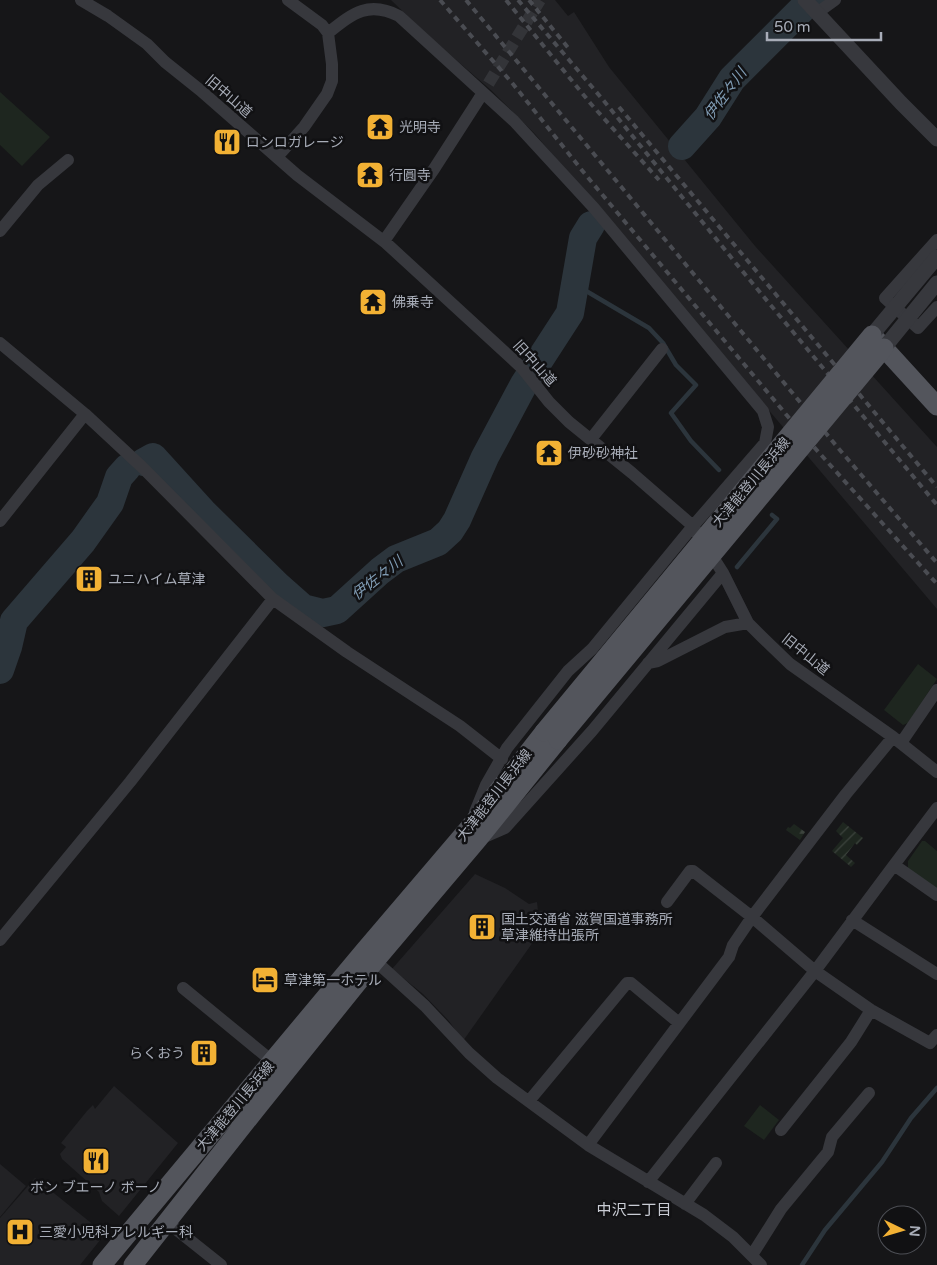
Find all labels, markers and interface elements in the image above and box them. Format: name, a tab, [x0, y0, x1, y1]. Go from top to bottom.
scale bar	[767, 10, 881, 42]
text: 50 m	[774, 18, 811, 36]
water label: 伊佐々川	[700, 63, 751, 123]
street label: 旧中山道	[202, 72, 255, 121]
temple icon: 光明寺	[365, 112, 395, 142]
place label: 光明寺	[399, 119, 441, 136]
restaurant icon: ロンロガレージ	[212, 127, 242, 157]
place label: ロンロガレージ	[246, 134, 344, 151]
temple icon: 行圓寺	[355, 160, 385, 190]
place label: 行圓寺	[389, 167, 431, 184]
temple icon: 佛乗寺	[358, 287, 388, 317]
place label: 佛乗寺	[392, 294, 434, 311]
street label: 旧中山道	[510, 337, 560, 390]
street label: 大津能登川長浜線	[709, 434, 794, 531]
temple icon: 伊砂砂神社	[534, 438, 564, 468]
place label: 伊砂砂神社	[568, 445, 638, 462]
water label: 伊佐々川	[348, 551, 408, 604]
building icon: ユニハイム草津	[74, 564, 104, 594]
place label: ユニハイム草津	[108, 571, 205, 588]
street label: 旧中山道	[779, 630, 833, 679]
street label: 大津能登川長浜線	[453, 746, 536, 845]
place label: 国土交通省 滋賀国道事務所 草津維持出張所	[501, 911, 673, 944]
building icon: 国土交通省 滋賀国道事務所 草津維持出張所	[467, 912, 497, 942]
hotel icon: 草津第一ホテル	[250, 965, 280, 995]
place label: 草津第一ホテル	[284, 972, 382, 989]
building icon: らくおう	[189, 1038, 219, 1068]
place label: らくおう	[129, 1045, 185, 1062]
street label: 大津能登川長浜線	[193, 1058, 278, 1155]
restaurant icon: ボン ブエーノ ボーノ	[81, 1146, 111, 1176]
place label: ボン ブエーノ ボーノ	[30, 1179, 162, 1196]
district label: 中沢二丁目	[596, 1201, 672, 1219]
north arrow	[877, 1205, 927, 1255]
hospital icon: 三愛小児科アレルギー科	[5, 1217, 35, 1247]
place label: 三愛小児科アレルギー科	[39, 1224, 193, 1241]
text: N	[905, 1225, 923, 1237]

